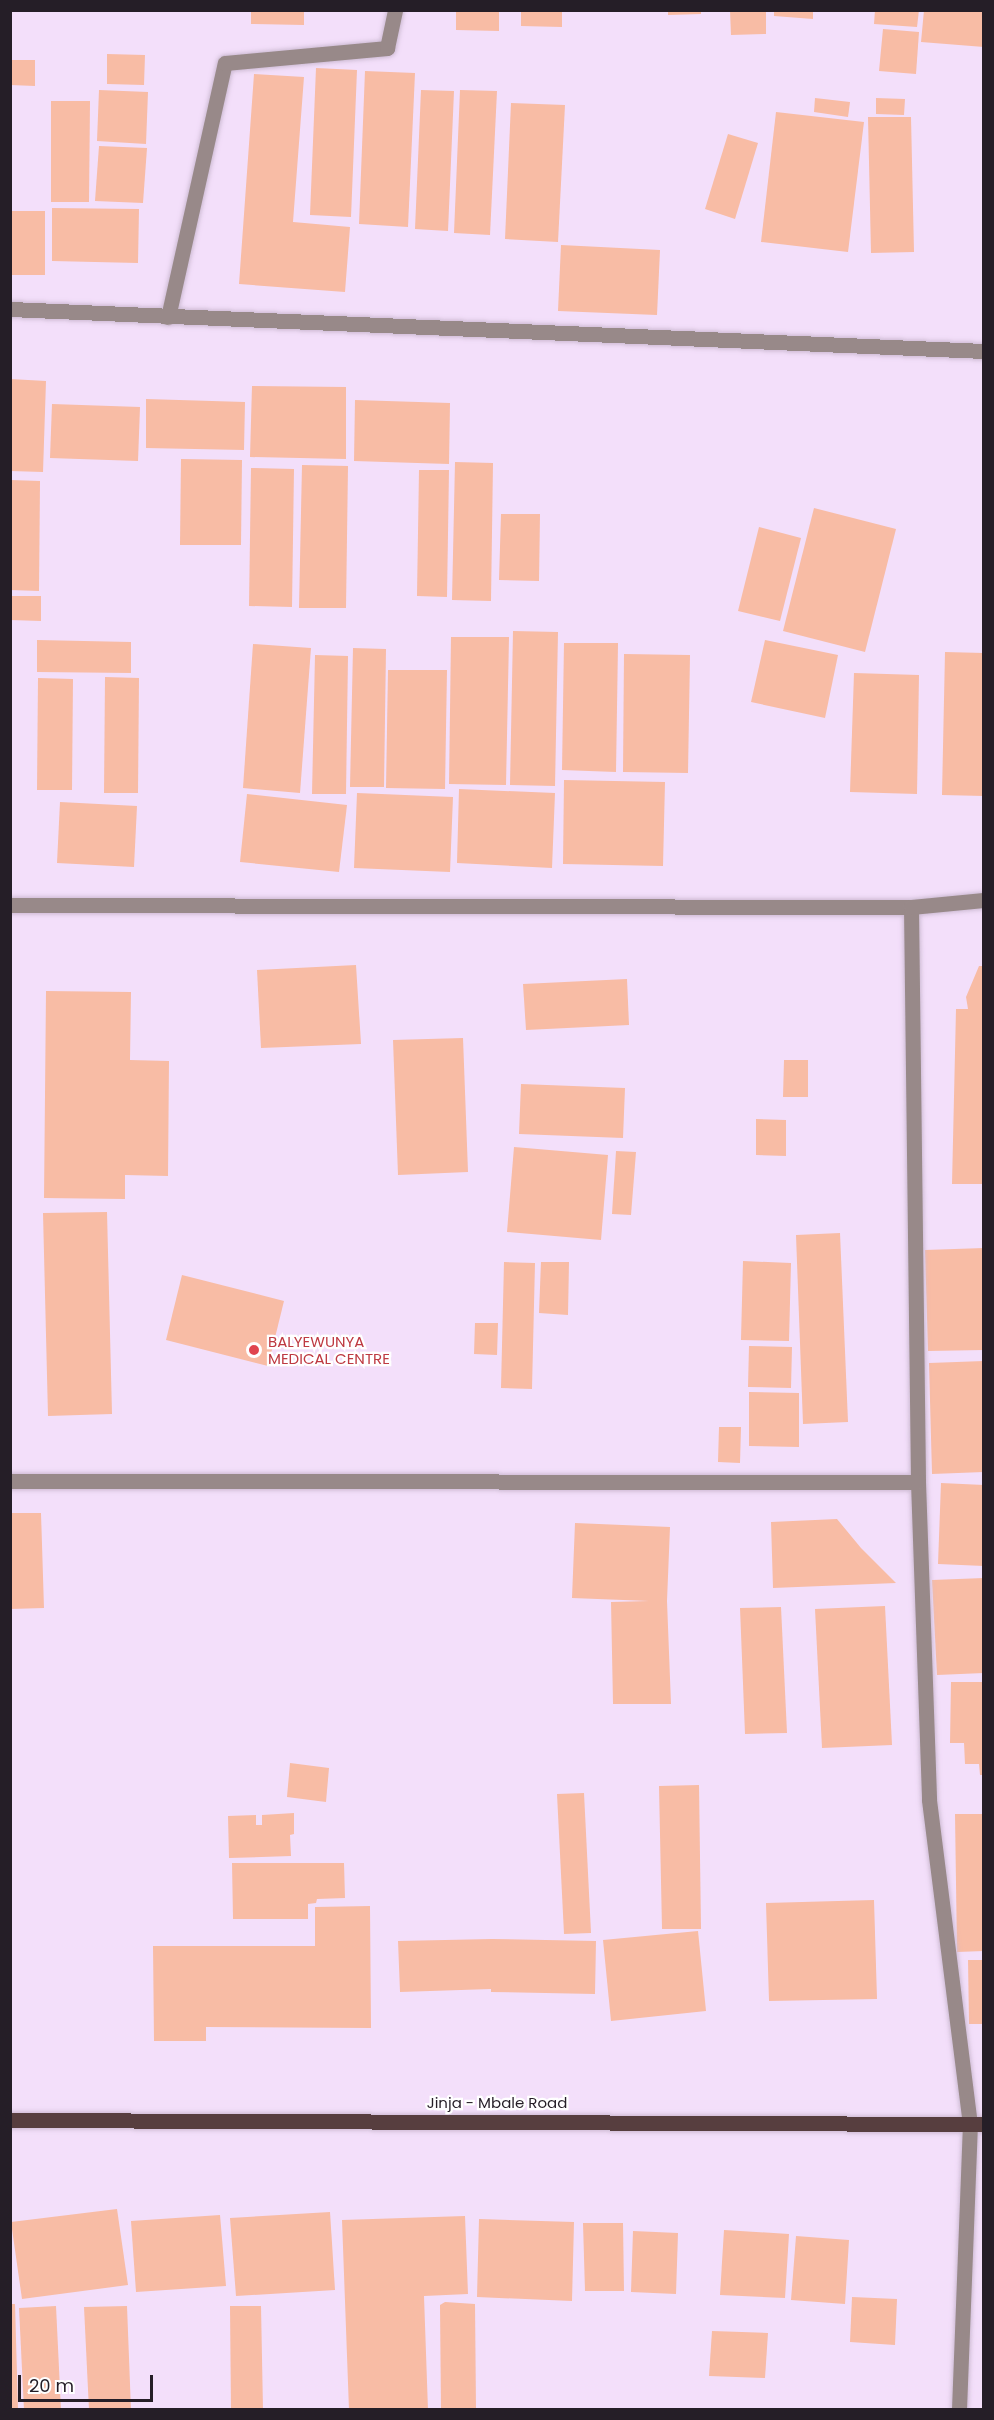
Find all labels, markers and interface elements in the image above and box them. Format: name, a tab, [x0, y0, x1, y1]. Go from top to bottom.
place label: BALYEWUNYA MEDICAL CENTRE	[268, 1332, 390, 1367]
marker: BALYEWUNYA MEDICAL CENTRE	[245, 1341, 263, 1359]
street label: Jinja - Mbale Road	[427, 2094, 567, 2112]
scale bar	[21, 2363, 156, 2401]
text: 20 m	[29, 2373, 74, 2398]

